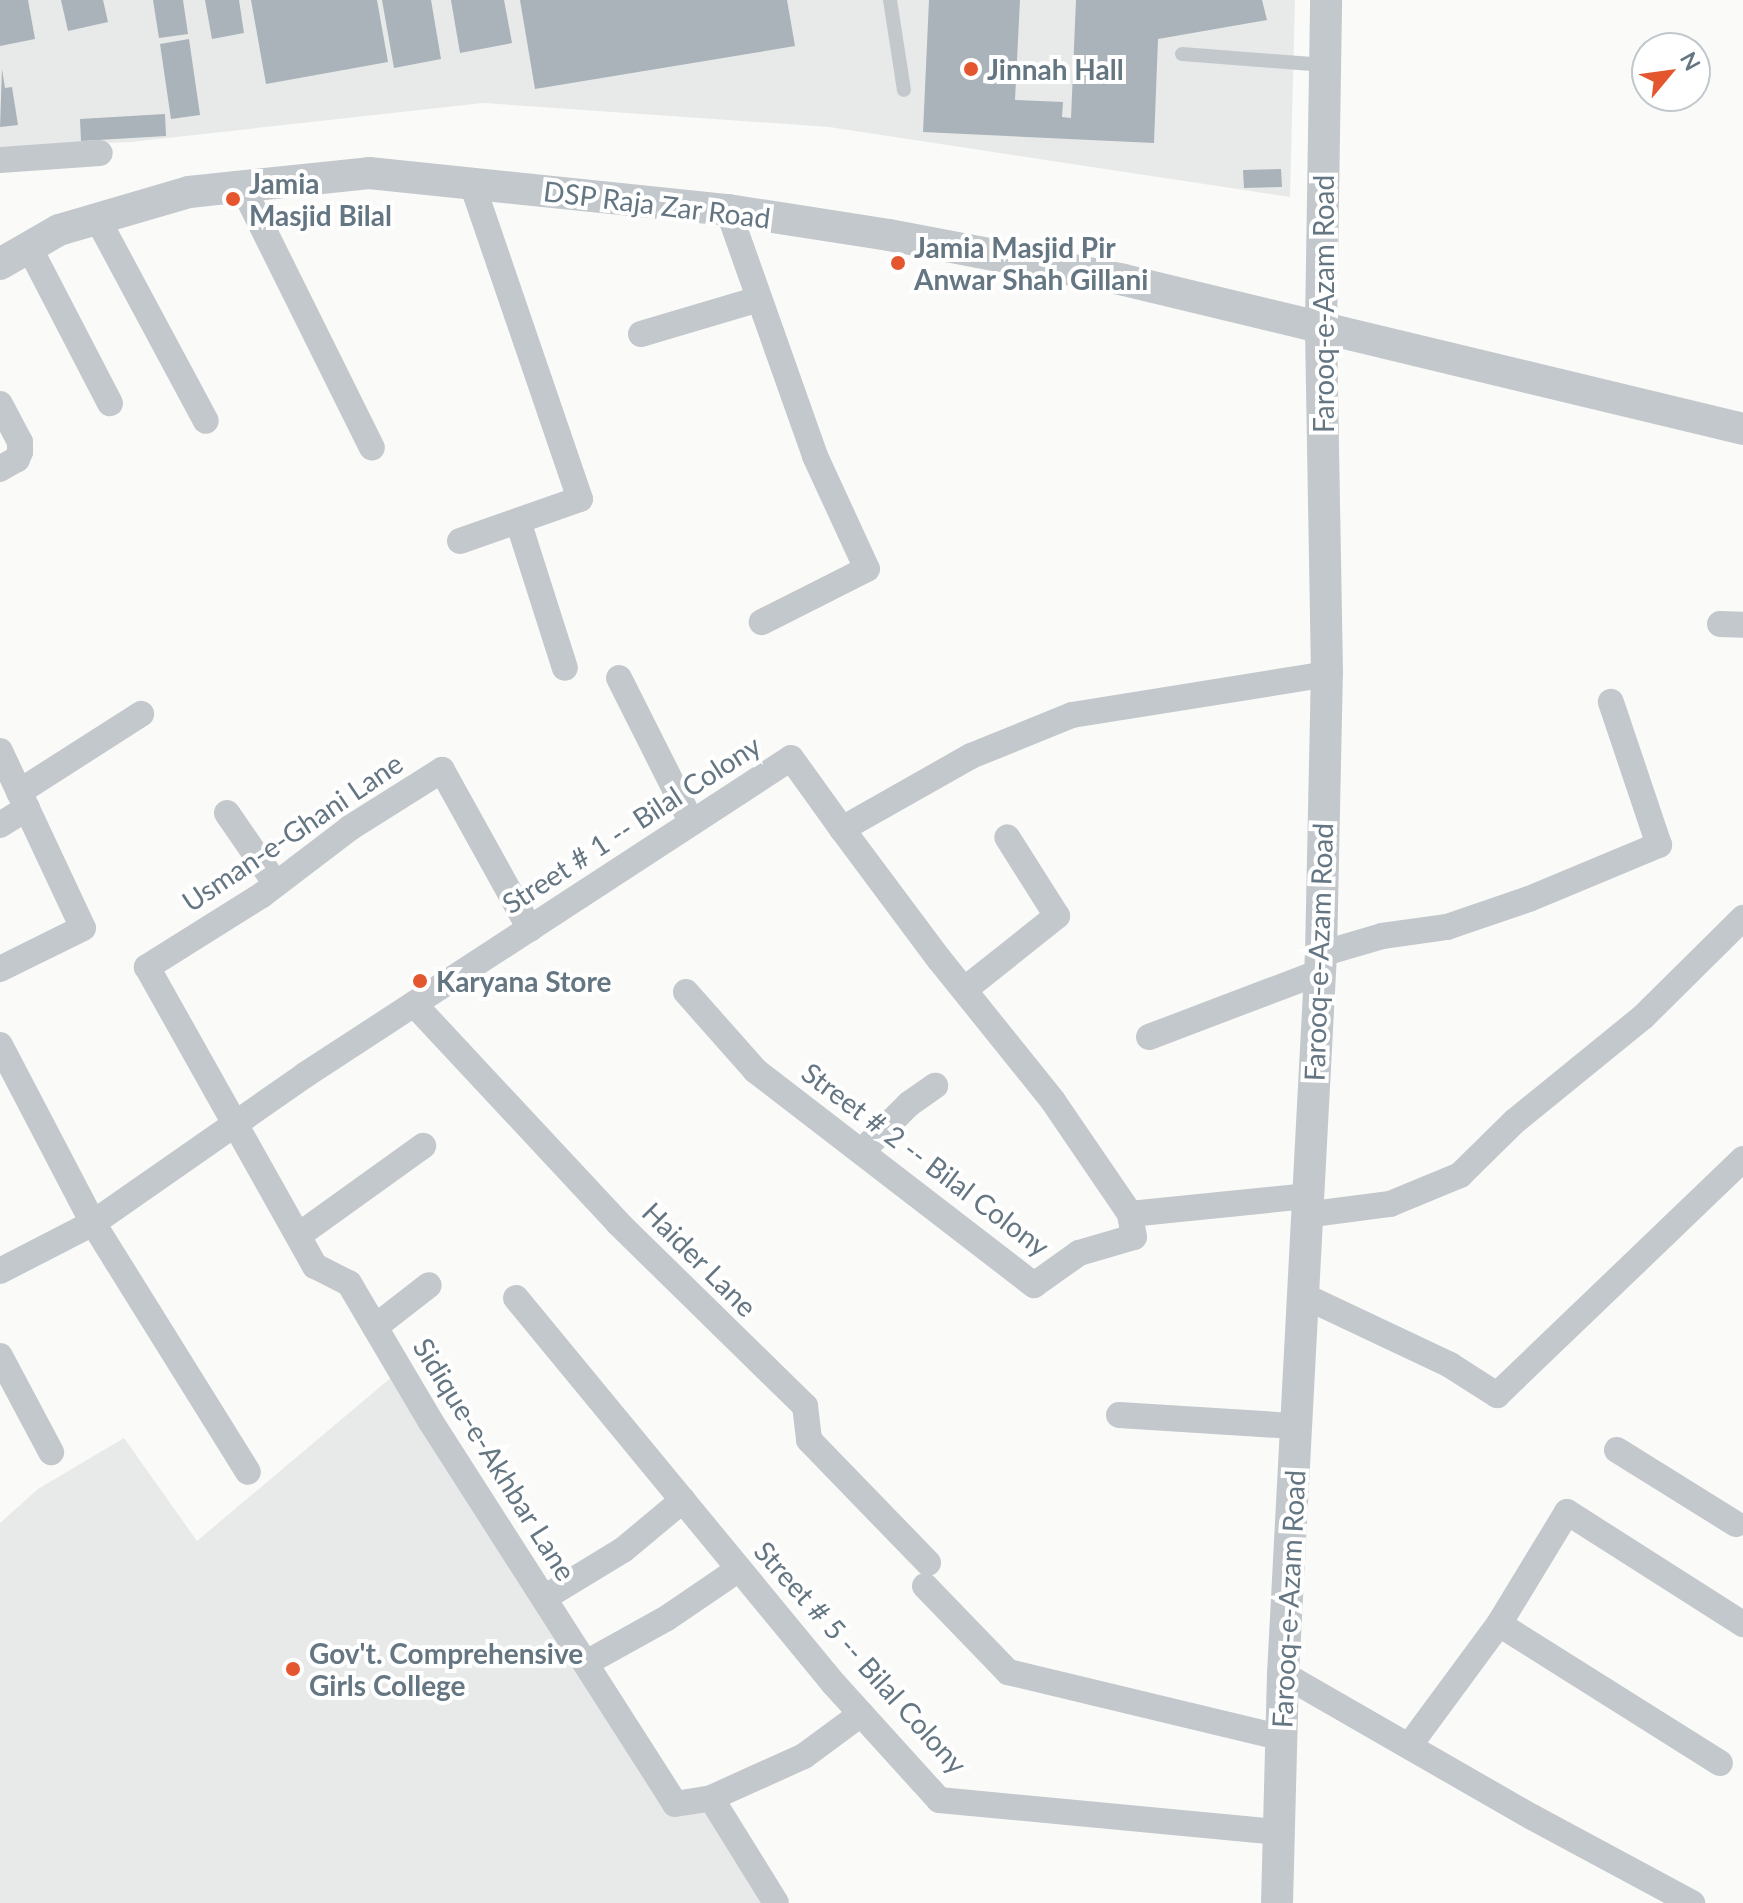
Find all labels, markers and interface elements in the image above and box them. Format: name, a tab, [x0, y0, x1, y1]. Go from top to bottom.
north arrow	[1631, 32, 1711, 112]
text: N	[1675, 47, 1707, 75]
place label: Jinnah Hall	[987, 52, 1124, 86]
marker: Jinnah Hall	[962, 60, 980, 78]
place label: Jamia Masjid Bilal	[249, 166, 392, 232]
street label: DSP Raja Zar Road	[541, 173, 773, 235]
street label: Farooq-e-Azam Road	[1306, 175, 1340, 433]
marker: Jamia Masjid Bilal	[224, 190, 242, 208]
place label: Jamia Masjid Pir Anwar Shah Gillani	[914, 230, 1149, 296]
marker: Jamia Masjid Pir Anwar Shah Gillani	[889, 254, 907, 272]
street label: Street # 1 -- Bilal Colony	[496, 728, 766, 920]
street label: Usman-e-Ghani Lane	[176, 746, 408, 918]
street label: Farooq-e-Azam Road	[1297, 822, 1339, 1082]
place label: Karyana Store	[436, 964, 611, 998]
marker: Karyana Store	[411, 972, 429, 990]
street label: Street # 2 -- Bilal Colony	[796, 1055, 1056, 1263]
street label: Haider Lane	[636, 1195, 764, 1323]
street label: Sidique-e-Akhbar Lane	[406, 1331, 584, 1587]
street label: Farooq-e-Azam Road	[1264, 1469, 1312, 1729]
street label: Street # 5 -- Bilal Colony	[748, 1534, 974, 1780]
place label: Gov't. Comprehensive Girls College	[309, 1636, 583, 1702]
marker: Gov't. Comprehensive Girls College	[284, 1660, 302, 1678]

